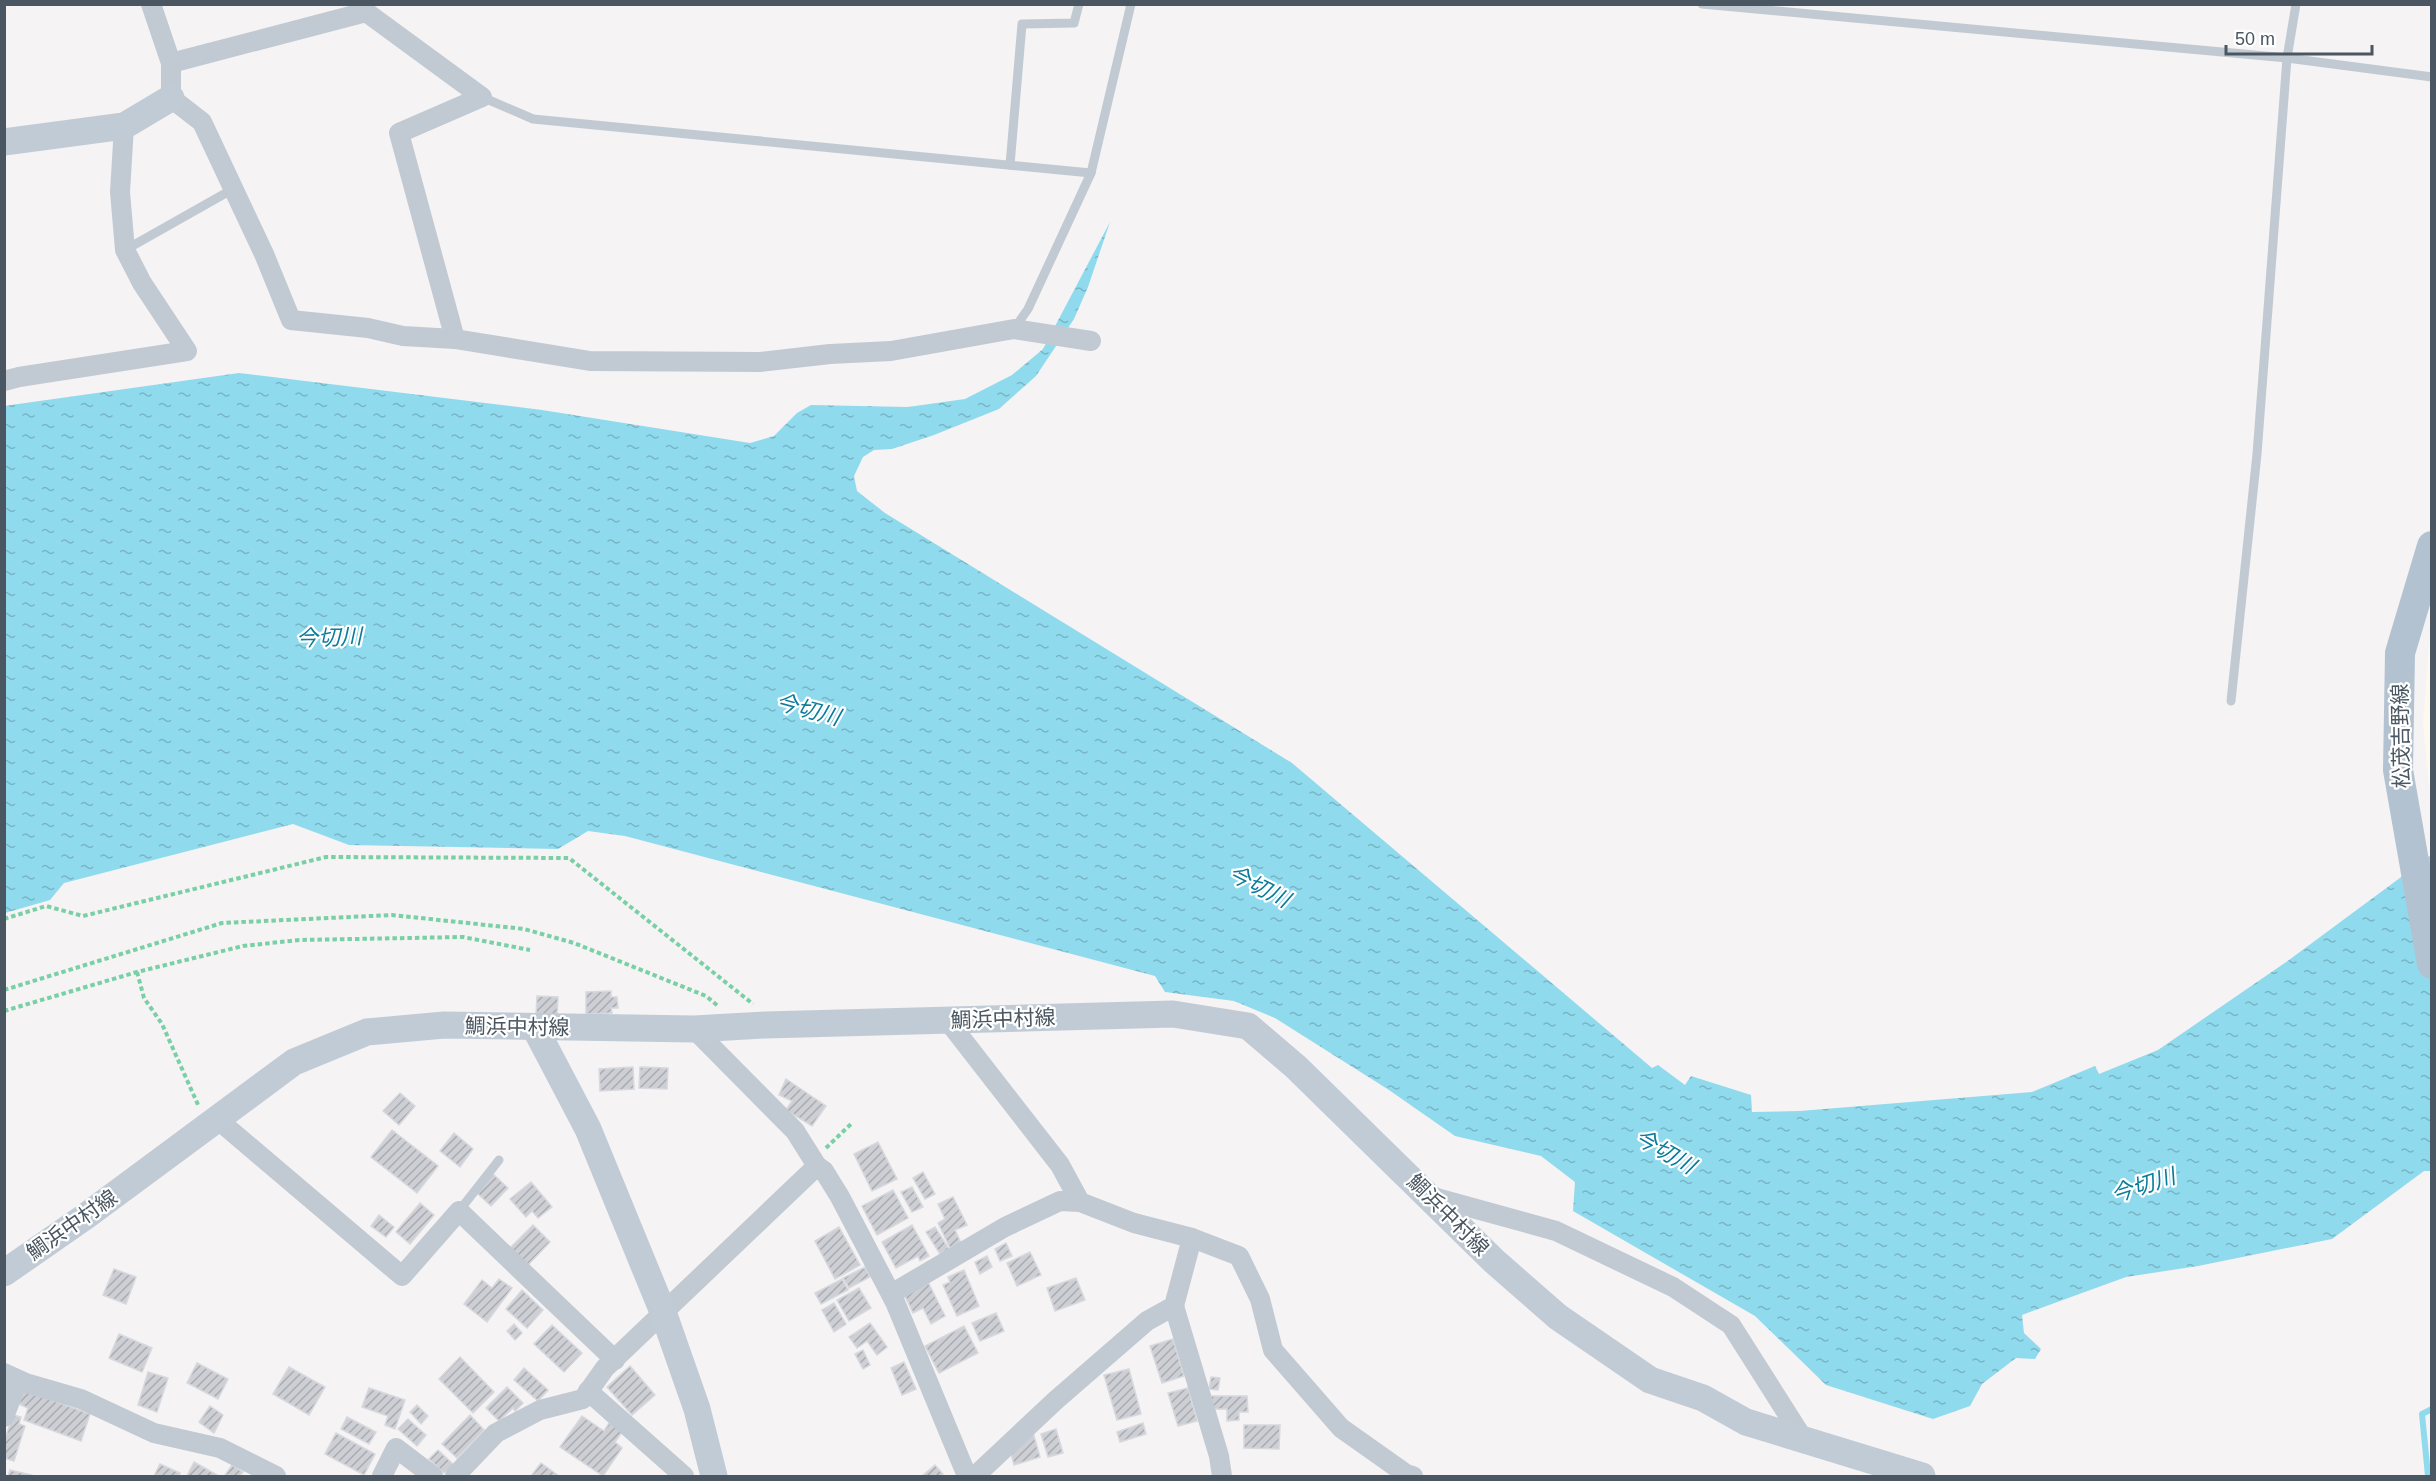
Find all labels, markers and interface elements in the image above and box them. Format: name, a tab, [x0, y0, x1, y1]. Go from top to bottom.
scale bar	[2226, 18, 2372, 56]
text: 50 m	[2235, 29, 2275, 49]
water label: 今切川	[296, 624, 364, 651]
street label: 松茂吉野線	[2388, 683, 2413, 789]
water label: 今切川	[773, 689, 845, 731]
water label: 今切川	[1224, 860, 1296, 913]
street label: 鯛浜中村線	[950, 1005, 1056, 1032]
street label: 鯛浜中村線	[464, 1014, 570, 1039]
water label: 今切川	[1630, 1124, 1701, 1180]
water label: 今切川	[2108, 1163, 2180, 1208]
street label: 鯛浜中村線	[1403, 1169, 1494, 1260]
street label: 鯛浜中村線	[22, 1185, 121, 1264]

